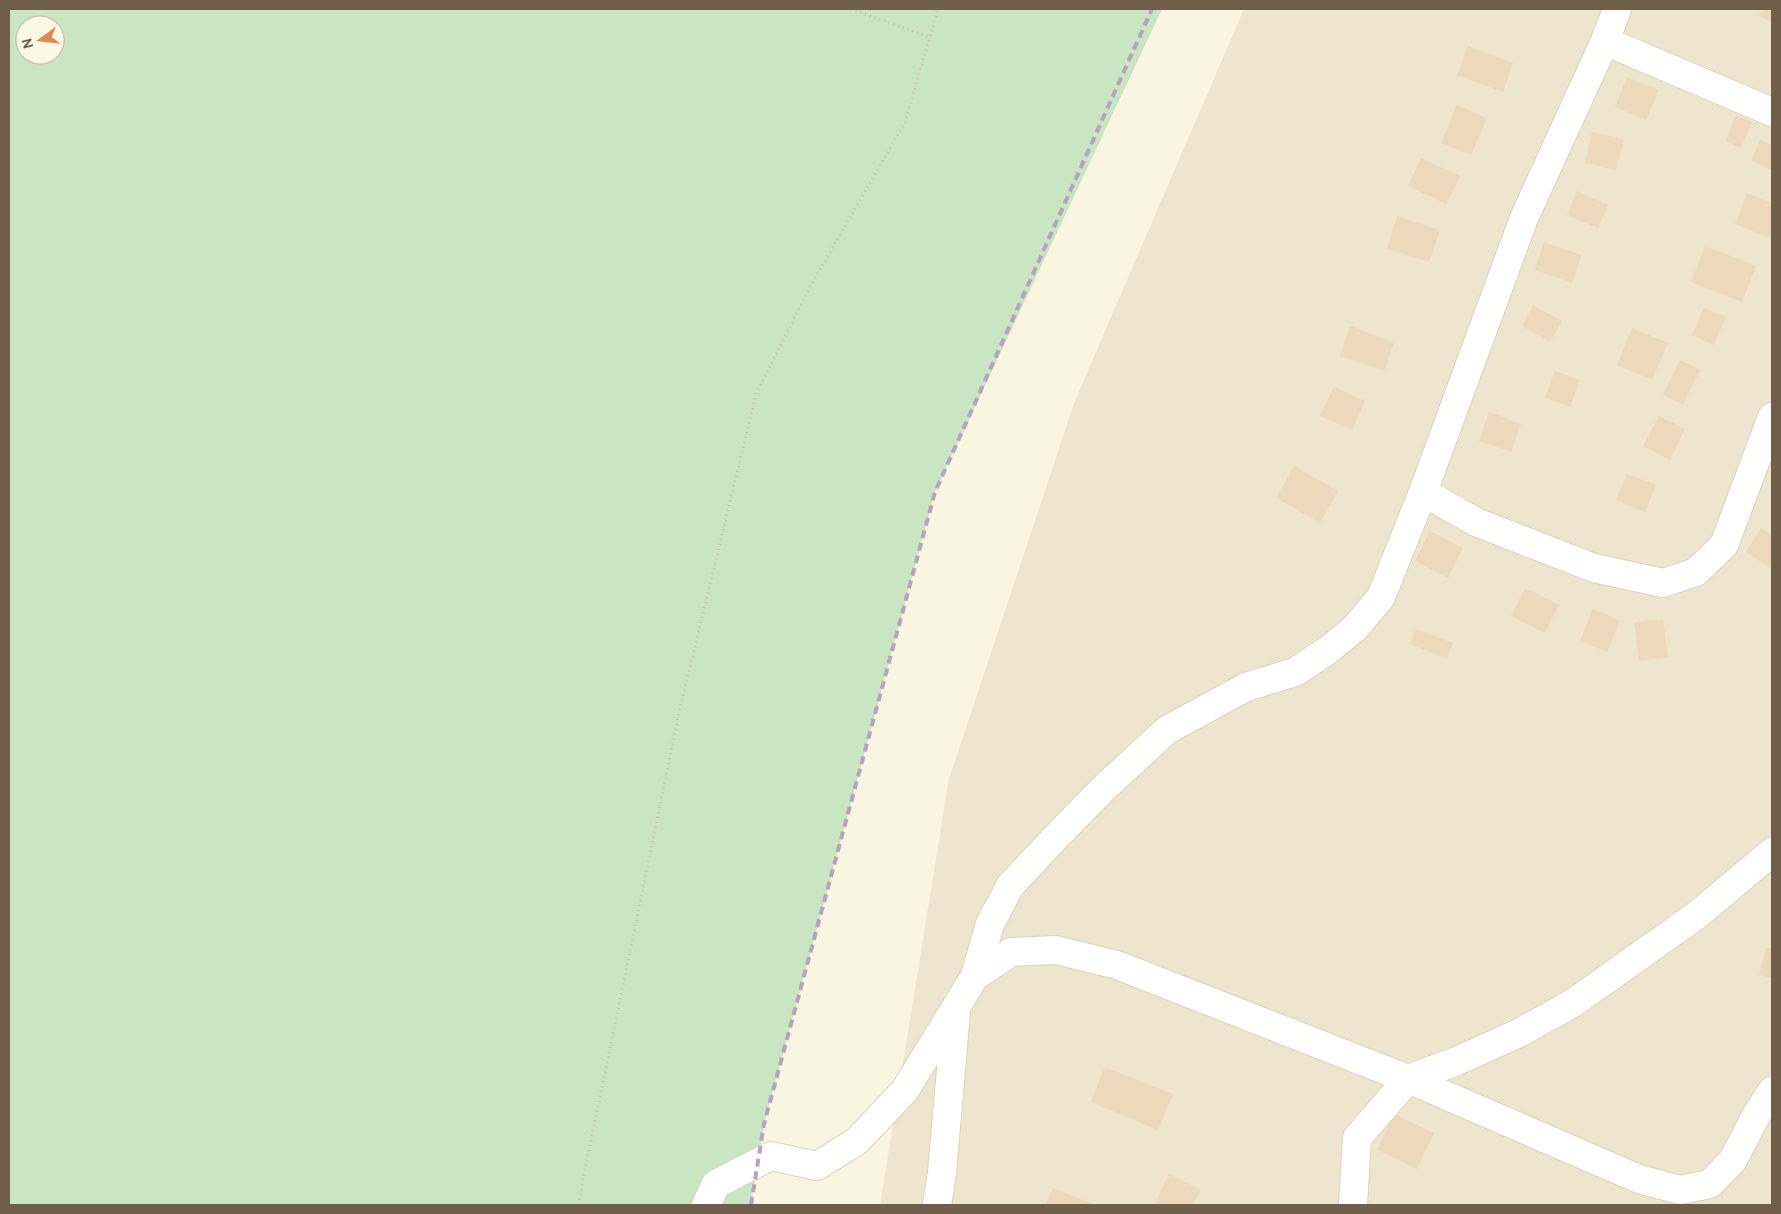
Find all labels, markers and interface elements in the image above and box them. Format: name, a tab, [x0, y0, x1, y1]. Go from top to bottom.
north arrow	[15, 15, 65, 65]
text: N	[19, 36, 38, 50]

